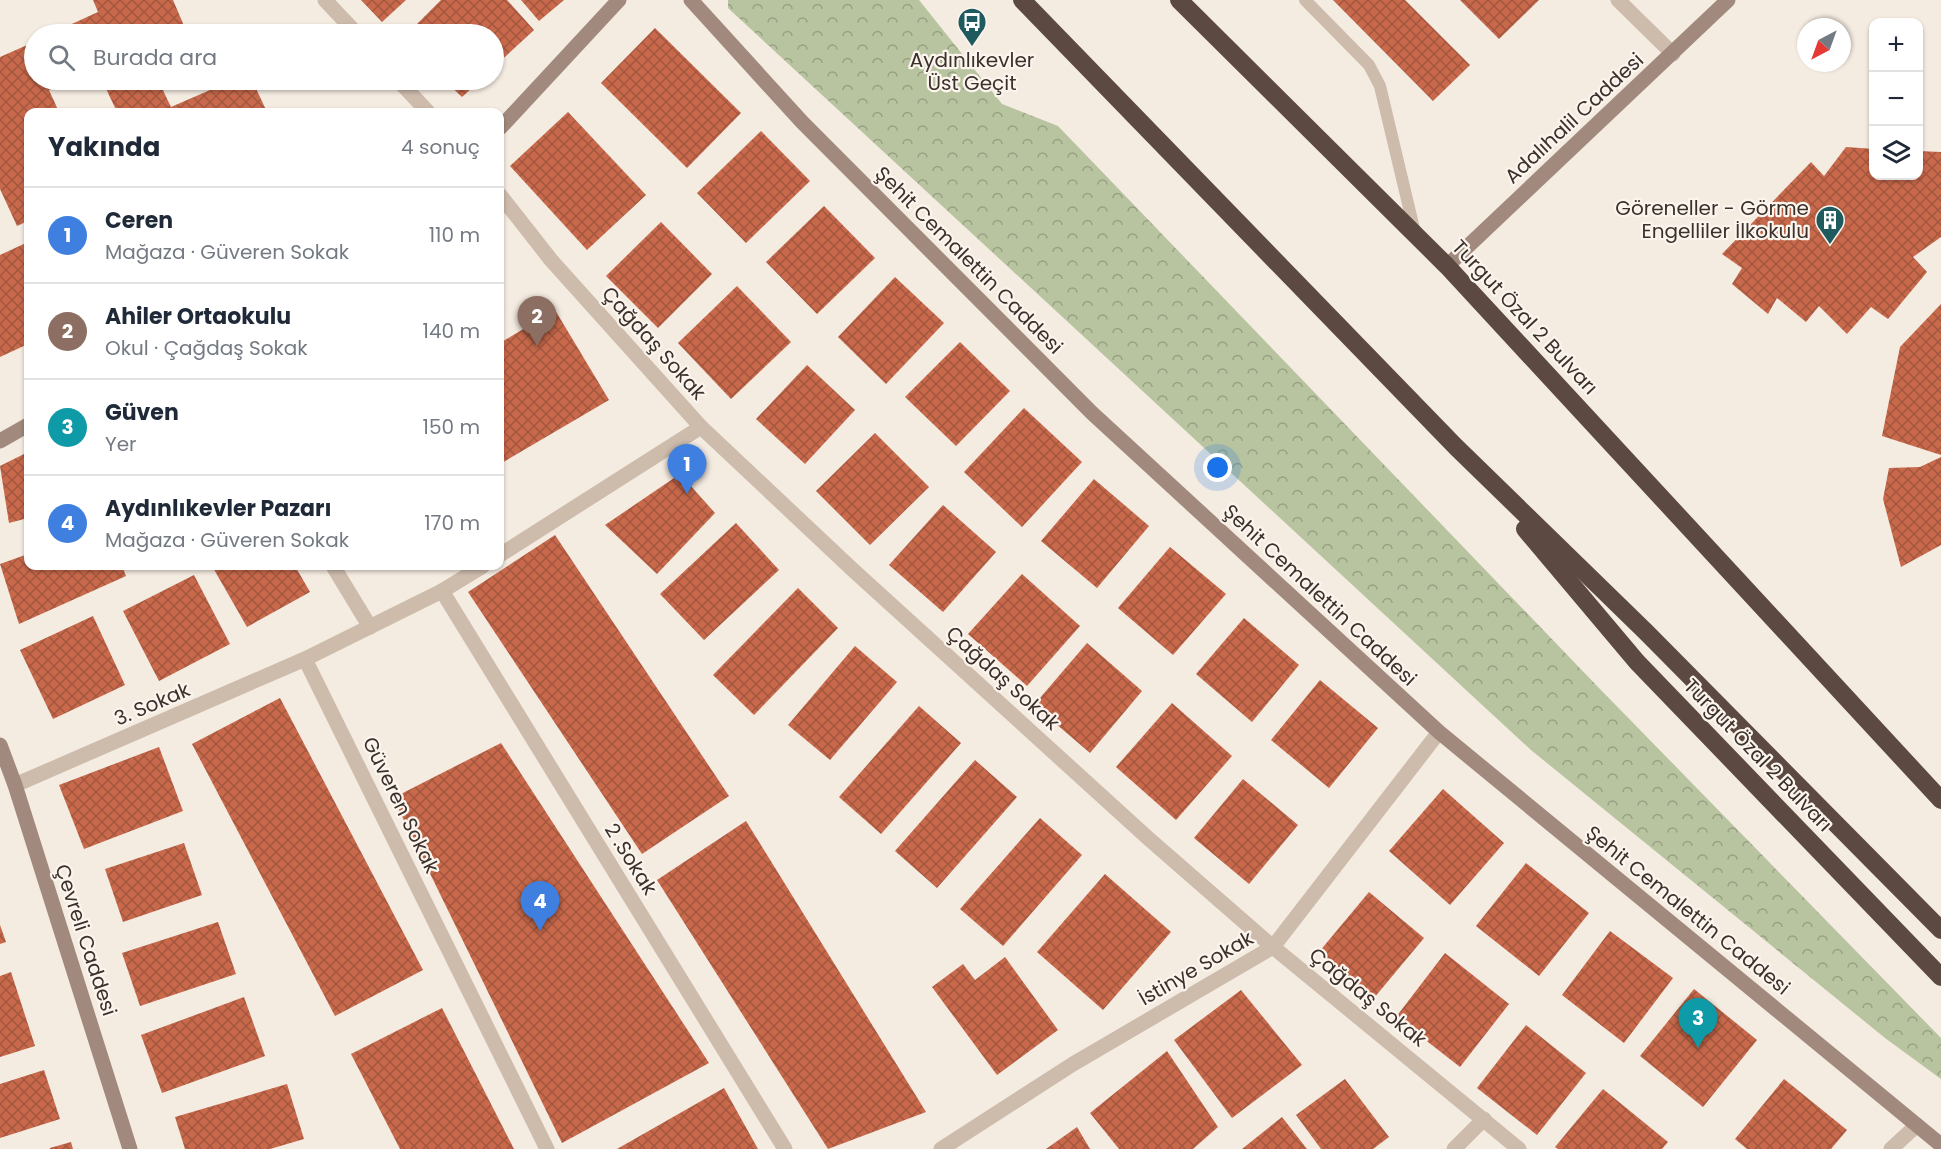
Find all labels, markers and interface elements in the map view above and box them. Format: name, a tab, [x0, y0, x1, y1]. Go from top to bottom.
bus stop icon: Aydınlıkevler Üst Geçit	[956, 6, 988, 48]
north arrow	[1797, 18, 1851, 72]
map controls	[1869, 18, 1923, 180]
button: +	[1869, 18, 1923, 72]
search box	[24, 24, 504, 90]
icon: search	[45, 41, 78, 74]
text: Burada ara	[93, 42, 217, 73]
place label: Aydınlıkevler Üst Geçit	[910, 46, 1034, 97]
street label: Adalıhalil Caddesi	[1498, 46, 1650, 190]
button: −	[1869, 72, 1923, 126]
button: layers	[1869, 126, 1923, 180]
text: Yakında	[48, 129, 160, 165]
text: 4 sonuç	[401, 133, 480, 161]
street label: Şehit Cemalettin Caddesi	[869, 160, 1069, 360]
place label: Göreneller - Görme Engelliler İlkokulu	[1615, 194, 1809, 245]
building icon: Göreneller - Görme Engelliler İlkokulu	[1814, 204, 1846, 246]
text: Ceren	[105, 205, 173, 236]
text: 1	[64, 221, 71, 249]
text: 110 m	[429, 221, 480, 249]
street label: Turgut Özal 2 Bulvarı	[1446, 233, 1604, 401]
text: Mağaza · Güveren Sokak	[105, 238, 349, 266]
street label: Çağdaş Sokak	[595, 280, 713, 406]
pin: 2	[518, 296, 556, 346]
text: Ahiler Ortaokulu	[105, 301, 291, 332]
text: 2	[62, 317, 73, 345]
text: 140 m	[423, 317, 480, 345]
text: Okul · Çağdaş Sokak	[105, 334, 308, 362]
text: Güven	[105, 397, 179, 428]
text: 3	[61, 413, 74, 441]
text: 150 m	[423, 413, 480, 441]
text: Yer	[105, 430, 137, 458]
pin: 1	[668, 444, 706, 494]
your location	[1203, 453, 1232, 482]
text: Aydınlıkevler Pazarı	[105, 493, 332, 524]
street label: Şehit Cemalettin Caddesi	[1217, 498, 1423, 692]
text: 4	[61, 509, 74, 537]
text: 170 m	[424, 509, 480, 537]
text: Mağaza · Güveren Sokak	[105, 526, 349, 554]
street label: Çağdaş Sokak	[940, 619, 1066, 737]
street label: Turgut Özal 2 Bulvarı	[1678, 672, 1838, 838]
street label: 3. Sokak	[110, 675, 195, 733]
street label: Güveren Sokak	[356, 732, 446, 879]
street label: 2 .Sokak	[598, 818, 664, 901]
street label: Şehit Cemalettin Caddesi	[1580, 819, 1796, 1001]
street label: Çevreli Caddesi	[48, 861, 124, 1019]
pin: 4	[520, 882, 560, 931]
street label: İstinye Sokak	[1134, 924, 1259, 1012]
street label: Çağdaş Sokak	[1303, 941, 1433, 1054]
pin: 3	[1678, 998, 1718, 1048]

